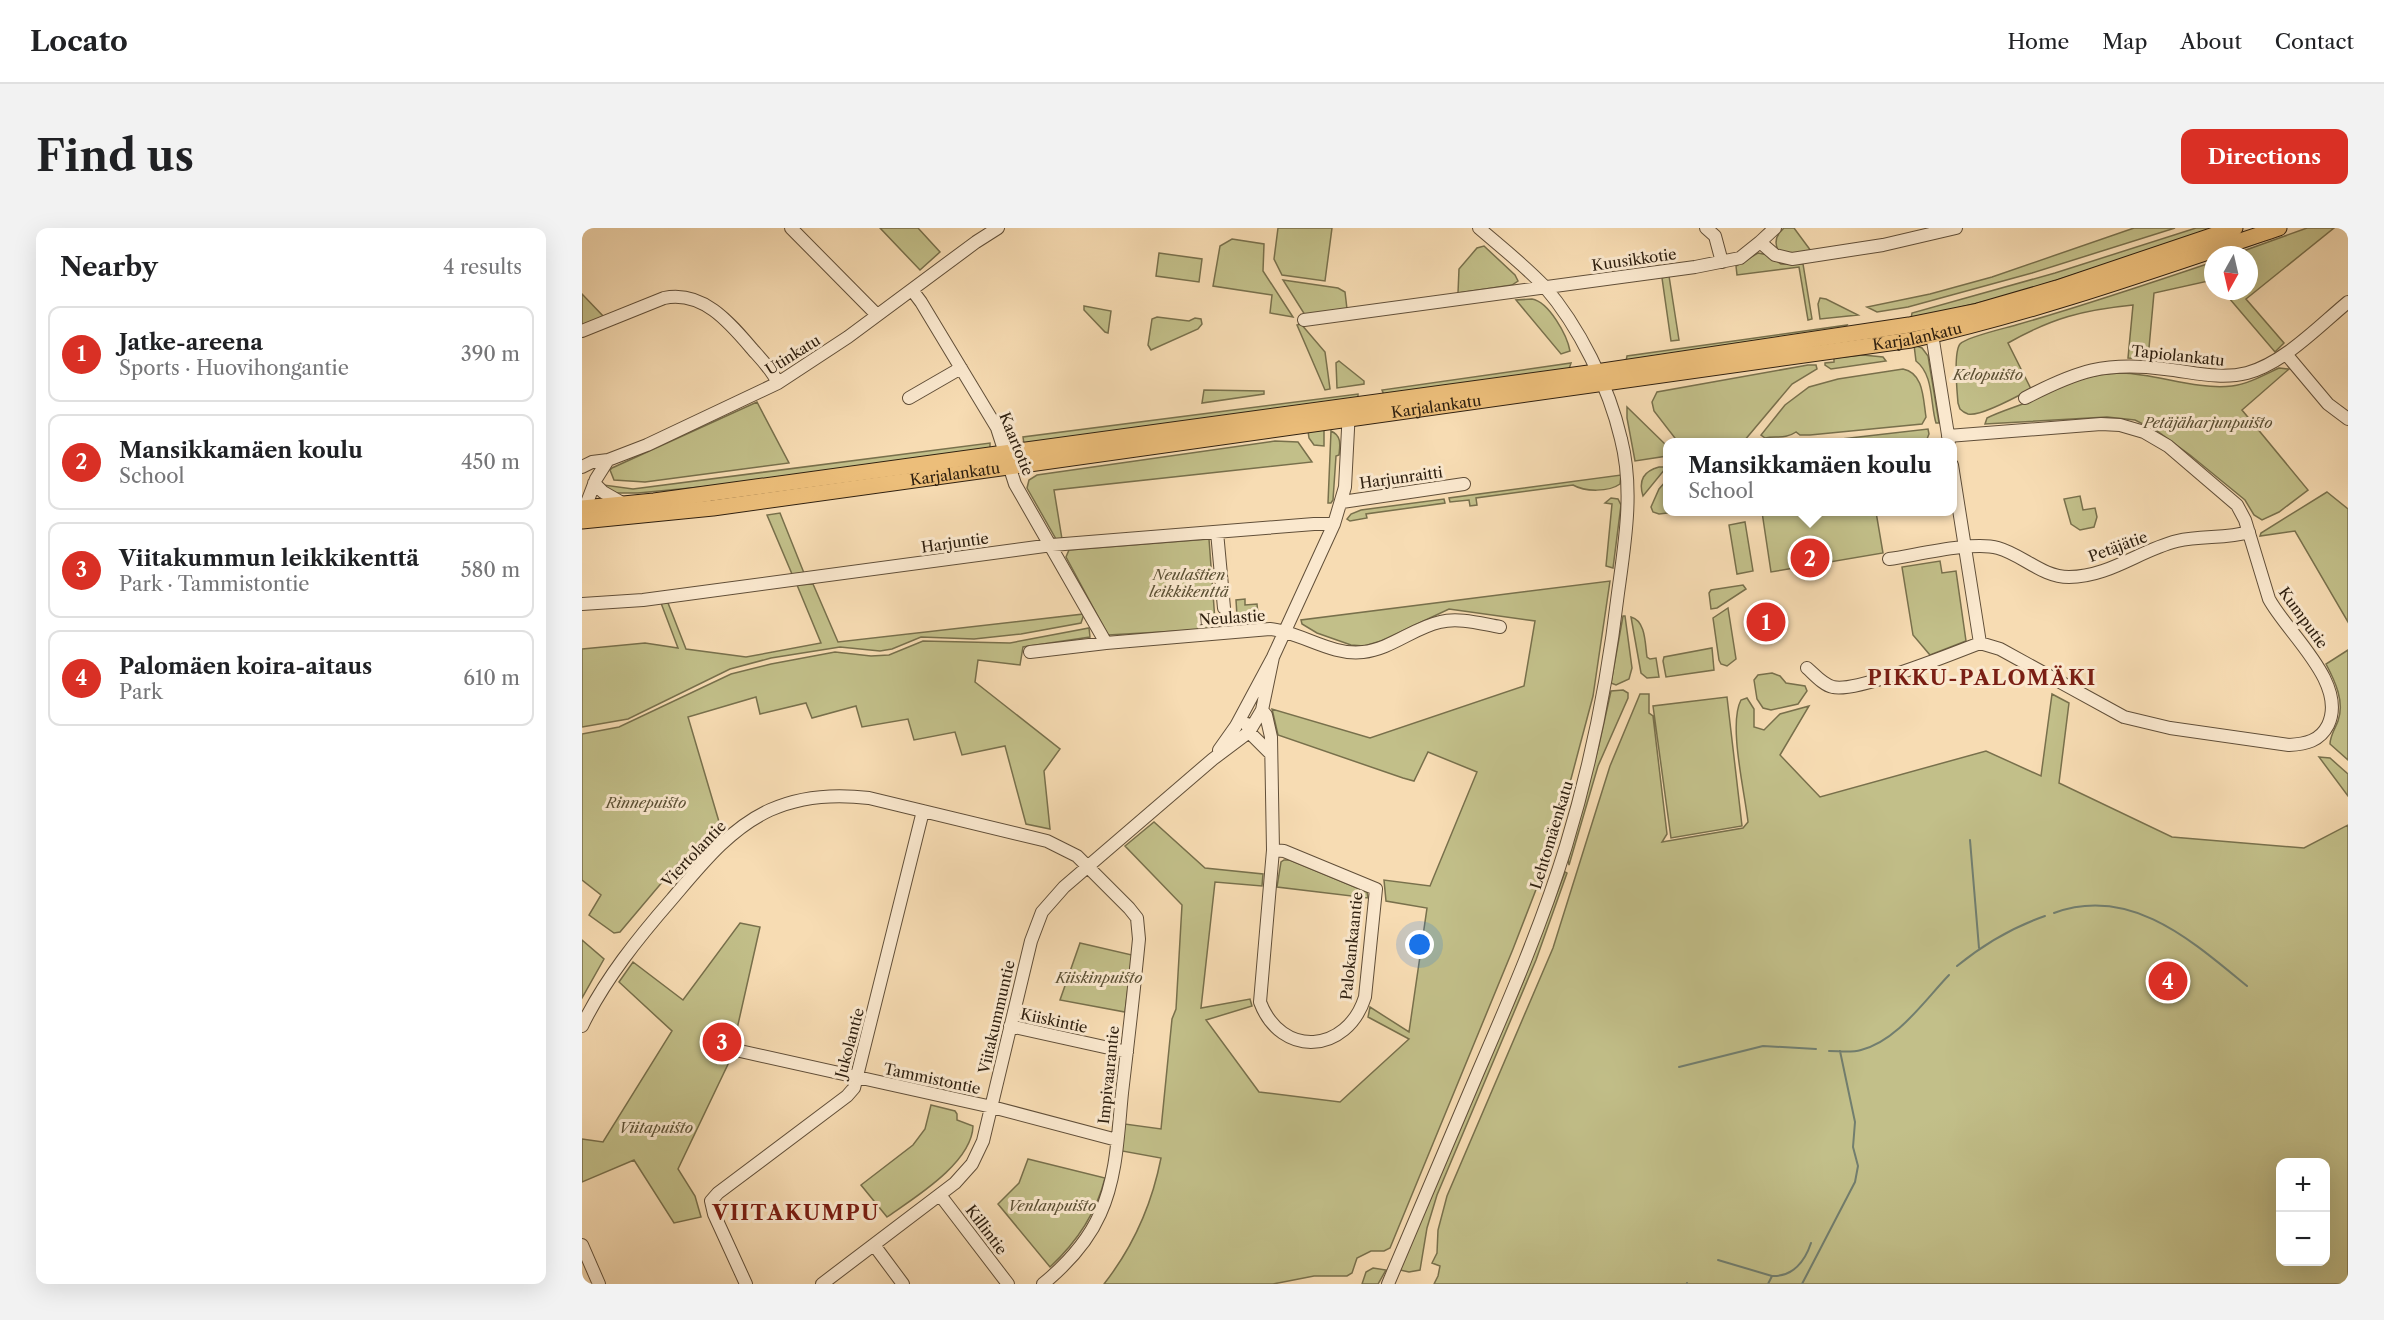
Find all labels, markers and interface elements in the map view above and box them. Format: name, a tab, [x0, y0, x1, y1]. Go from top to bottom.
text: Locato	[30, 24, 128, 58]
text: Home	[2008, 29, 2069, 54]
text: Map	[2102, 29, 2147, 54]
text: About	[2180, 29, 2242, 54]
text: Contact	[2275, 29, 2354, 54]
button: Directions	[2181, 129, 2348, 184]
text: Find us	[36, 130, 194, 182]
street label: Kuusikkotie	[1590, 244, 1678, 275]
north arrow	[2204, 246, 2258, 300]
text: Nearby	[60, 251, 158, 283]
text: 4 results	[443, 255, 522, 279]
street label: Karjalankatu	[1871, 318, 1964, 354]
text: Jatke-areena	[119, 329, 263, 356]
street label: Utinkatu	[762, 330, 824, 379]
street label: Tapiolankatu	[2131, 341, 2225, 370]
text: 1	[77, 342, 86, 366]
text: 390 m	[461, 342, 520, 366]
text: Sports · Huovihongantie	[119, 356, 349, 380]
park label: Kelopuisto	[1952, 365, 2023, 384]
street label: Karjalankatu	[1390, 391, 1482, 422]
street label: Kaartotie	[995, 409, 1038, 478]
park label: Petäjäharjunpuisto	[2143, 413, 2272, 432]
text: Mansikkamäen koulu	[119, 437, 363, 464]
popup	[1663, 438, 1957, 516]
text: 2	[76, 450, 87, 474]
text: 450 m	[461, 450, 520, 474]
text: Mansikkamäen koulu	[1688, 452, 1932, 479]
street label: Karjalankatu	[909, 458, 1001, 490]
street label: Harjunraitti	[1358, 462, 1444, 493]
text: School	[119, 464, 184, 488]
text: School	[1688, 479, 1754, 503]
street label: Petäjätie	[2086, 527, 2150, 566]
street label: Harjuntie	[920, 528, 990, 557]
pin: 2	[1790, 536, 1830, 580]
text: Viitakummun leikkikenttä	[119, 545, 419, 572]
text: 3	[76, 558, 87, 582]
text: 580 m	[461, 558, 520, 582]
park label: Neulastien leikkikenttä	[1149, 565, 1229, 601]
text: Park · Tammistontie	[119, 572, 310, 596]
street label: Kumputie	[2275, 583, 2332, 652]
pin: 1	[1746, 600, 1786, 644]
street label: Neulastie	[1198, 606, 1266, 629]
text: Palomäen koira-aitaus	[119, 653, 372, 680]
district label: PIKKU-PALOMÄKI	[1867, 665, 2097, 690]
text: 4	[76, 666, 87, 690]
text: 610 m	[463, 666, 520, 690]
text: Park	[119, 680, 162, 704]
street label: Lehtomäenkatu	[1526, 778, 1577, 891]
park label: Rinnepuisto	[605, 793, 686, 812]
street label: Viertolantie	[657, 817, 730, 891]
street label: Palokankaantie	[1336, 891, 1367, 1001]
your location	[1405, 930, 1434, 959]
street label: Viitakummuntie	[974, 958, 1019, 1076]
pin: 4	[2148, 958, 2188, 1004]
park label: Kiiskinpuisto	[1055, 968, 1142, 987]
street label: Kiiskintie	[1019, 1004, 1089, 1037]
street label: Jukolantie	[831, 1006, 868, 1082]
pin: 3	[702, 1020, 742, 1064]
street label: Impivaarantie	[1094, 1025, 1123, 1125]
street label: Tammistontie	[882, 1059, 982, 1098]
park label: Viitapuisto	[619, 1118, 693, 1137]
map controls	[2276, 1158, 2330, 1266]
button: +	[2276, 1158, 2330, 1212]
park label: Venlanpuisto	[1008, 1196, 1096, 1215]
district label: VIITAKUMPU	[711, 1200, 880, 1225]
street label: Killintie	[962, 1201, 1011, 1258]
button: −	[2276, 1212, 2330, 1266]

